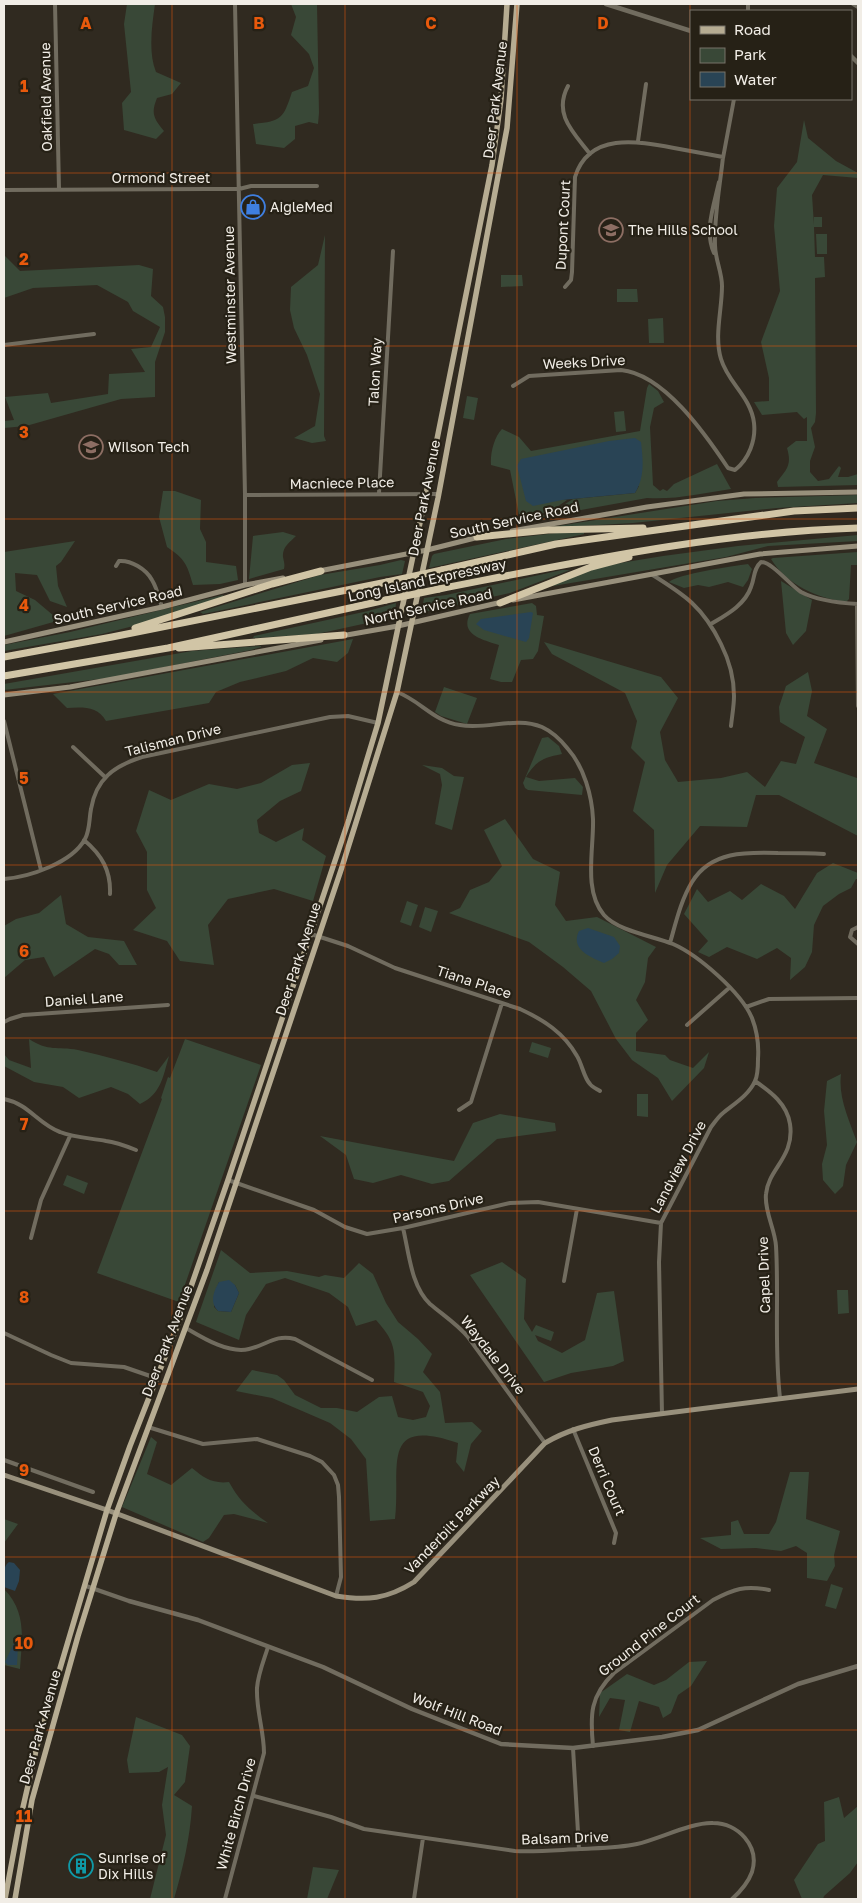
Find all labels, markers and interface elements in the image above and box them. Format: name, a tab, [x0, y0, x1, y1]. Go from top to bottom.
legend	[690, 10, 852, 100]
text: A	[80, 13, 92, 33]
text: B	[253, 13, 265, 33]
text: C	[425, 13, 437, 33]
text: D	[597, 13, 609, 33]
text: Road	[734, 20, 771, 38]
street label: Deer Park Avenue	[479, 40, 510, 160]
street label: Oakfield Avenue	[36, 42, 55, 152]
text: Park	[734, 45, 767, 63]
text: Water	[734, 70, 777, 88]
text: 1	[20, 76, 28, 96]
street label: Ormond Street	[112, 169, 210, 186]
street label: Dupont Court	[552, 179, 573, 271]
shop icon: AigleMed	[240, 194, 266, 220]
place label: AigleMed	[270, 198, 333, 215]
school or university icon: The Hills School	[598, 217, 624, 243]
place label: The Hills School	[628, 221, 738, 238]
street label: Westminster Avenue	[220, 226, 239, 364]
text: 2	[19, 249, 29, 269]
street label: Talon Way	[364, 337, 385, 407]
street label: Weeks Drive	[542, 351, 626, 372]
text: 3	[19, 422, 29, 442]
school or university icon: Wilson Tech	[78, 434, 104, 460]
place label: Wilson Tech	[108, 438, 189, 455]
street label: Deer Park Avenue	[404, 438, 443, 558]
street label: Macniece Place	[290, 473, 394, 492]
street label: South Service Road	[448, 498, 580, 542]
street label: Long Island Expressway	[346, 554, 508, 605]
street label: South Service Road	[52, 581, 184, 628]
street label: North Service Road	[362, 585, 494, 628]
text: 4	[19, 595, 29, 615]
street label: Talisman Drive	[123, 719, 223, 760]
text: 5	[19, 768, 29, 788]
street label: Deer Park Avenue	[271, 900, 324, 1018]
text: 6	[19, 941, 29, 961]
street label: Tiana Place	[435, 961, 514, 1002]
street label: Daniel Lane	[44, 987, 124, 1010]
text: 7	[20, 1114, 29, 1134]
street label: Landview Drive	[646, 1118, 709, 1216]
street label: Parsons Drive	[391, 1189, 485, 1226]
street label: Capel Drive	[754, 1236, 773, 1314]
street label: Deer Park Avenue	[137, 1283, 196, 1399]
text: 8	[19, 1287, 29, 1307]
street label: Waydale Drive	[457, 1312, 529, 1397]
street label: Derri Court	[585, 1444, 630, 1518]
text: 9	[19, 1460, 29, 1480]
street label: Vanderbilt Parkway	[400, 1472, 503, 1577]
street label: Ground Pine Court	[595, 1590, 703, 1679]
text: 10	[15, 1633, 33, 1653]
street label: Deer Park Avenue	[15, 1668, 64, 1786]
street label: Wolf Hill Road	[410, 1689, 505, 1739]
street label: White Birch Drive	[212, 1756, 259, 1872]
text: 11	[16, 1806, 32, 1826]
street label: Balsam Drive	[521, 1827, 609, 1848]
place label: Sunrise of Dix Hills	[98, 1849, 166, 1882]
building icon: Sunrise of Dix Hills	[68, 1853, 94, 1879]

